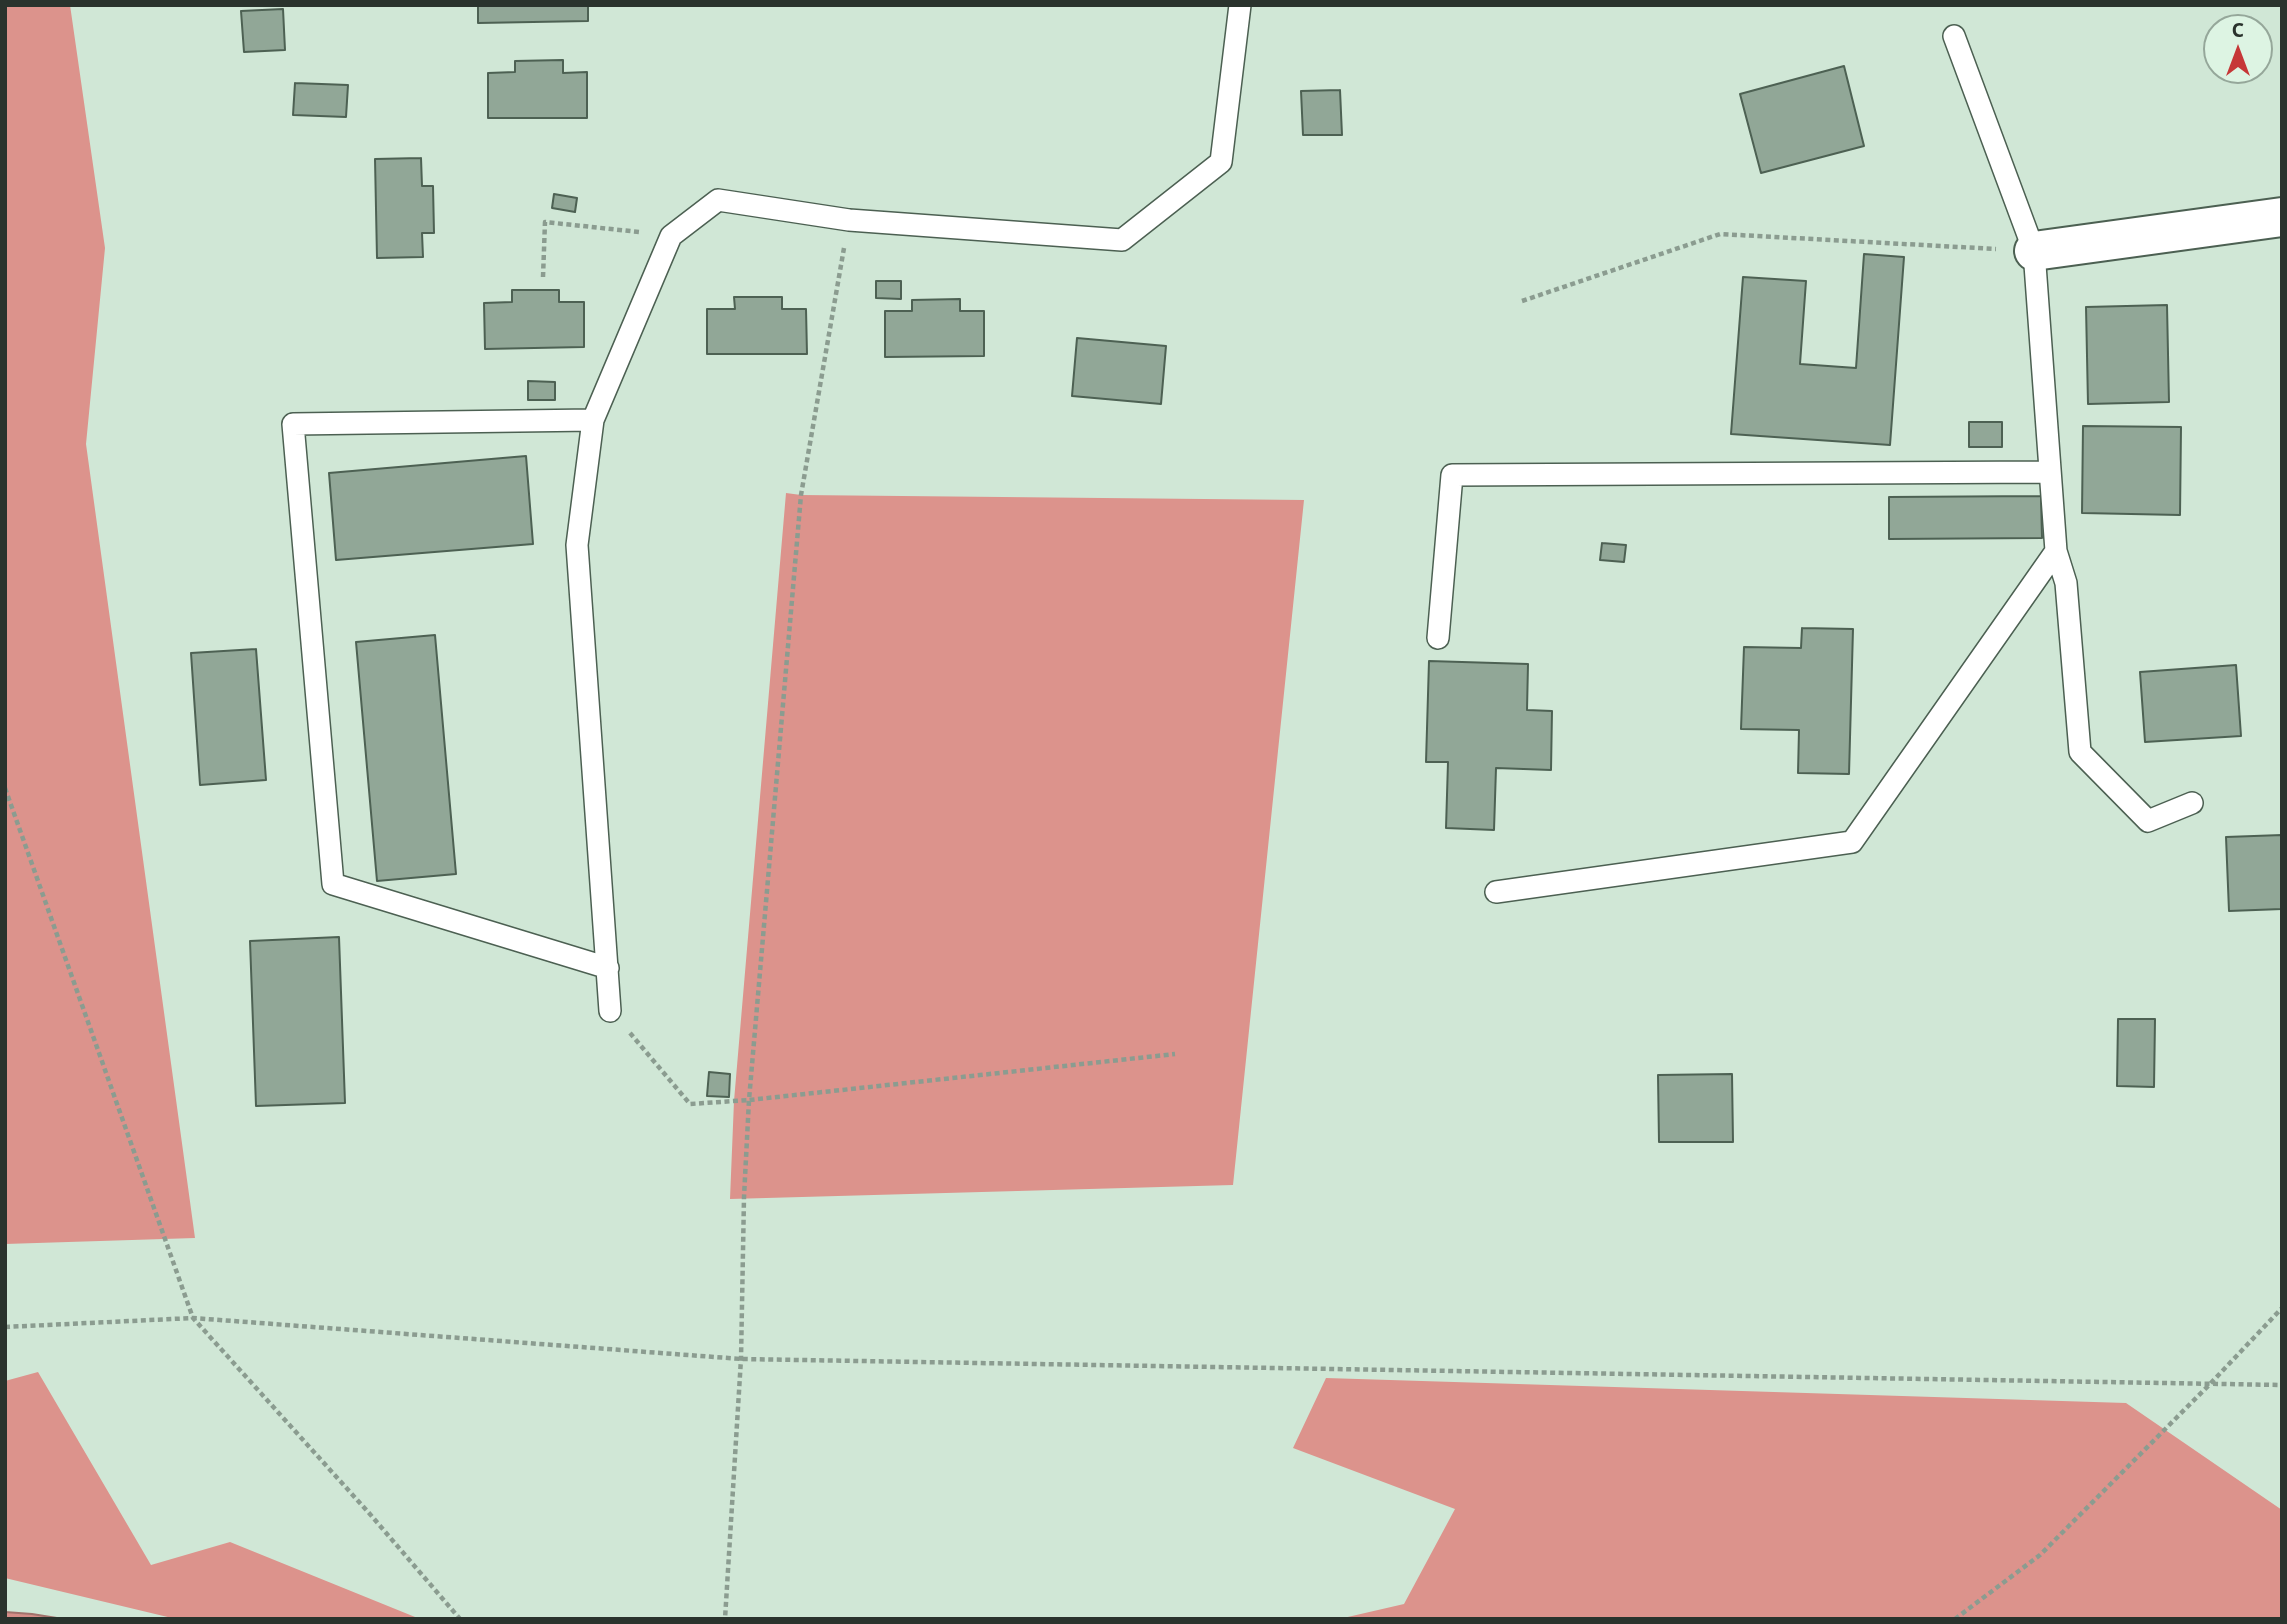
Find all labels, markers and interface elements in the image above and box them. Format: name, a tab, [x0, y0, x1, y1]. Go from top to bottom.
north arrow	[2203, 14, 2273, 84]
text: С	[2232, 17, 2244, 43]

